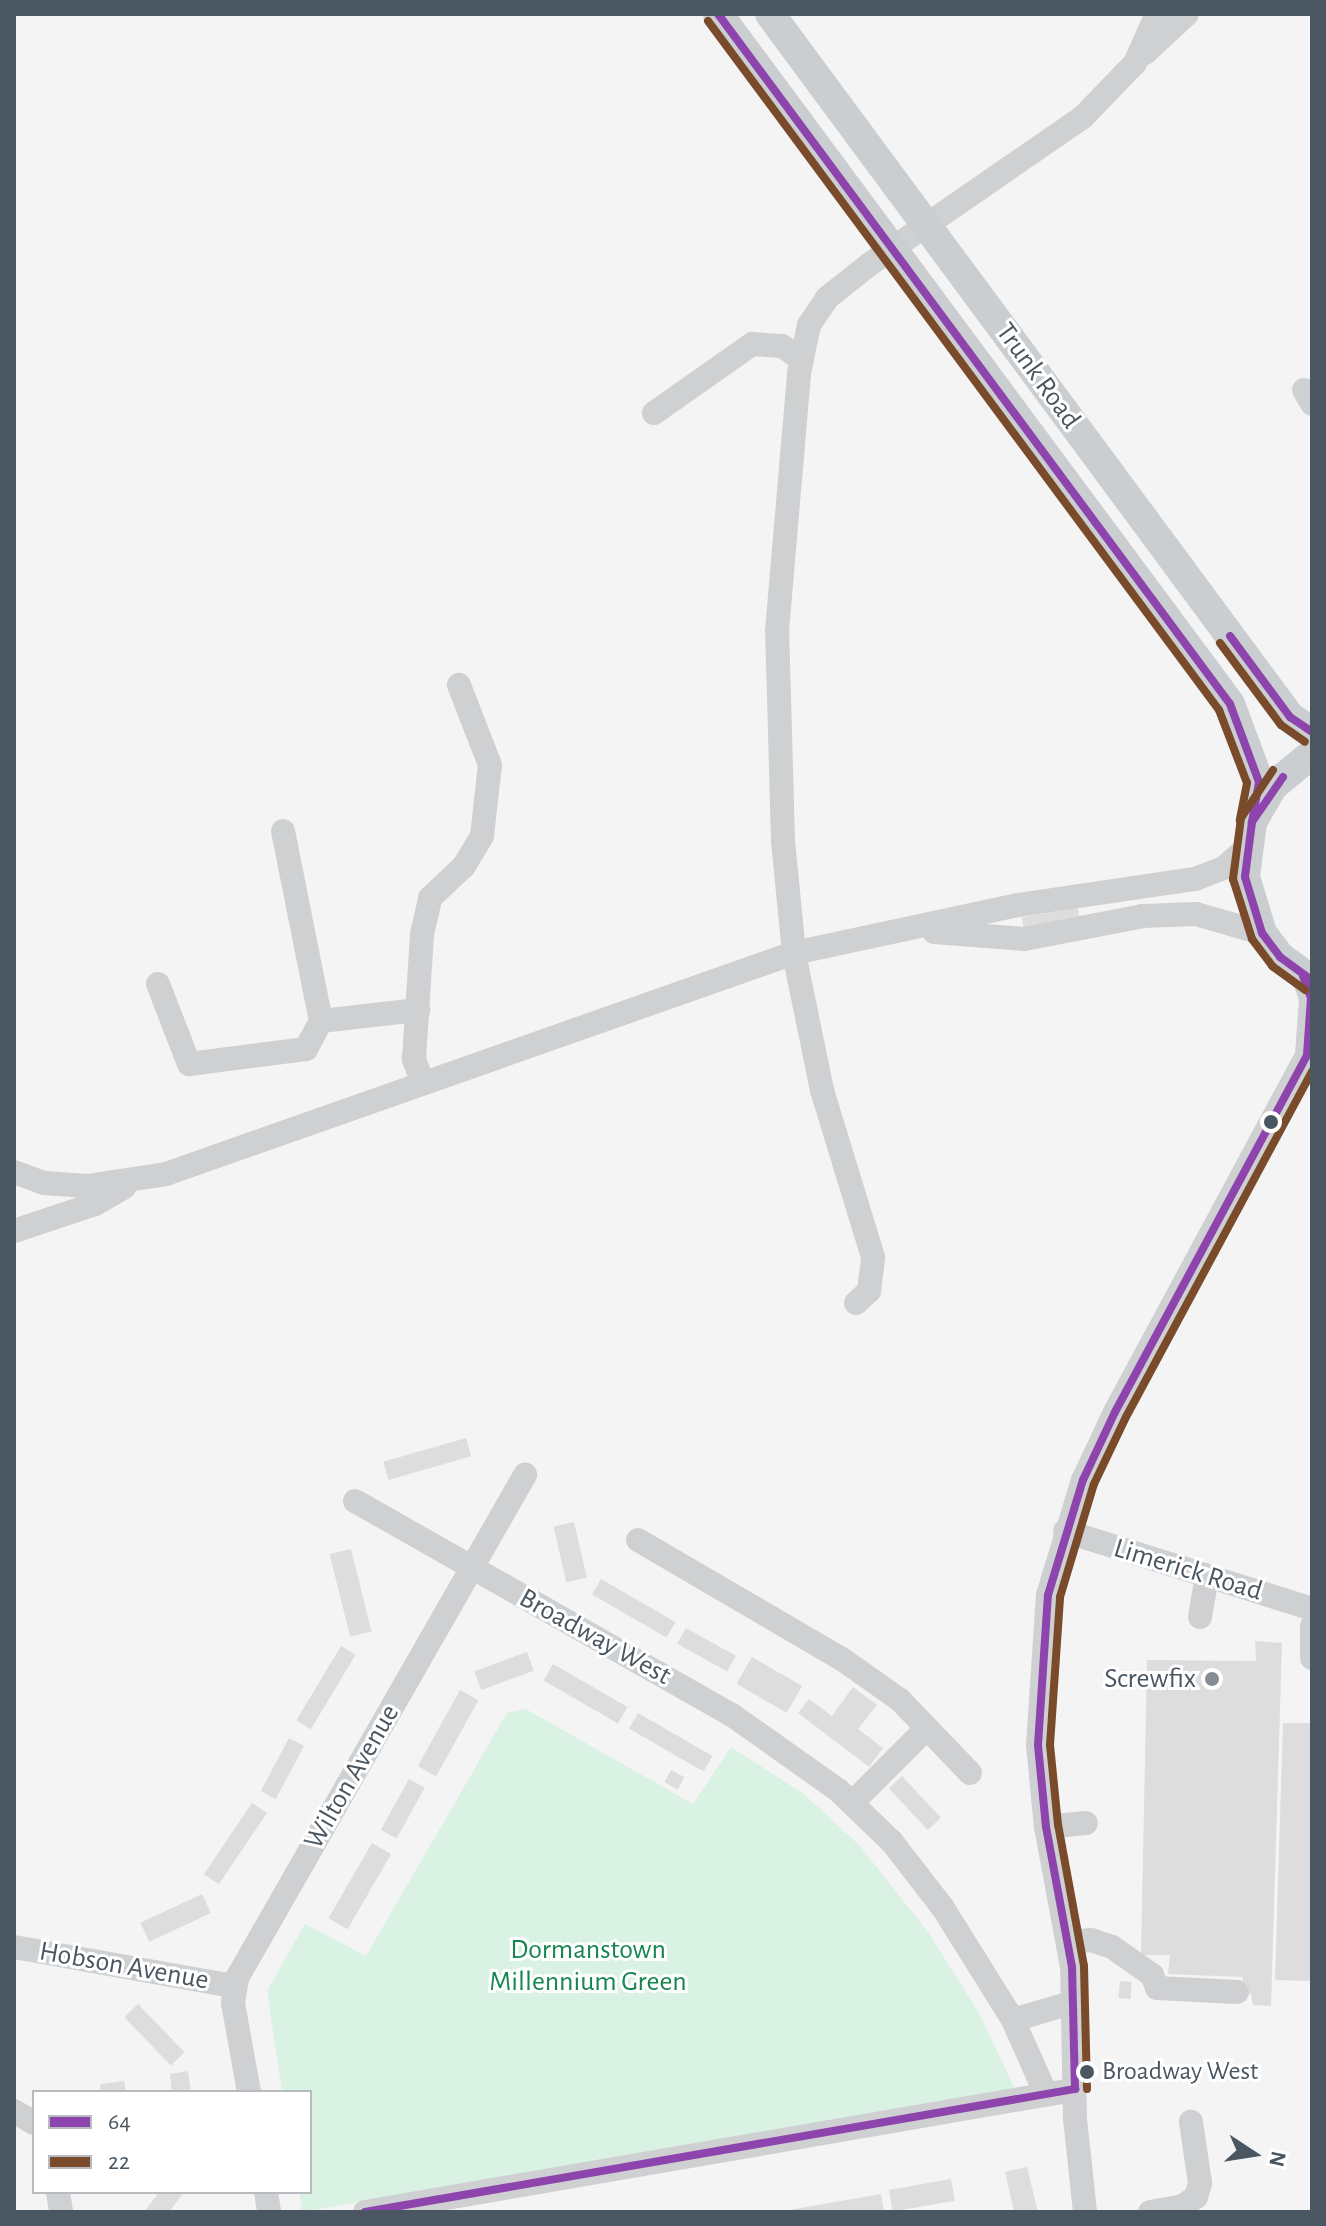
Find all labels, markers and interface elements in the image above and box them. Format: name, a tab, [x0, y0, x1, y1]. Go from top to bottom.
street label: Trunk Road	[988, 317, 1088, 435]
unlabelled marker	[1263, 1114, 1279, 1130]
street label: Limerick Road	[1110, 1532, 1266, 1608]
street label: Broadway West	[513, 1581, 677, 1693]
place label: Screwfix	[1104, 1662, 1196, 1696]
marker: Screwfix	[1203, 1670, 1221, 1688]
street label: Wilton Avenue	[297, 1699, 407, 1855]
park label: Dormanstown Millennium Green	[489, 1933, 687, 1999]
street label: Hobson Avenue	[37, 1935, 211, 1997]
place label: Broadway West	[1102, 2056, 1258, 2088]
marker: Broadway West	[1079, 2064, 1095, 2080]
legend	[32, 2090, 312, 2194]
text: 64	[108, 2110, 131, 2134]
north arrow	[1214, 2114, 1294, 2194]
text: N	[1265, 2149, 1290, 2169]
text: 22	[108, 2150, 130, 2174]

